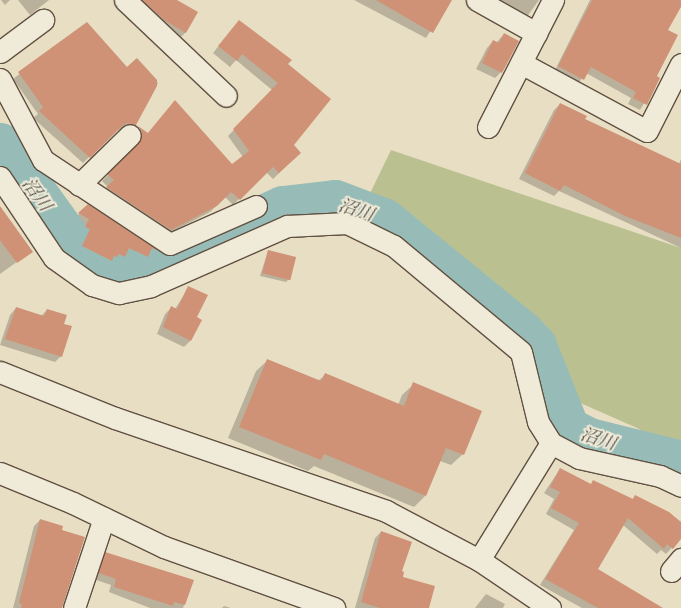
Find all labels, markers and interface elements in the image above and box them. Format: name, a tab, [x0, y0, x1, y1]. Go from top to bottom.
water label: 沼川	[17, 174, 55, 216]
water label: 沼川	[336, 195, 376, 227]
water label: 沼川	[578, 424, 618, 456]

